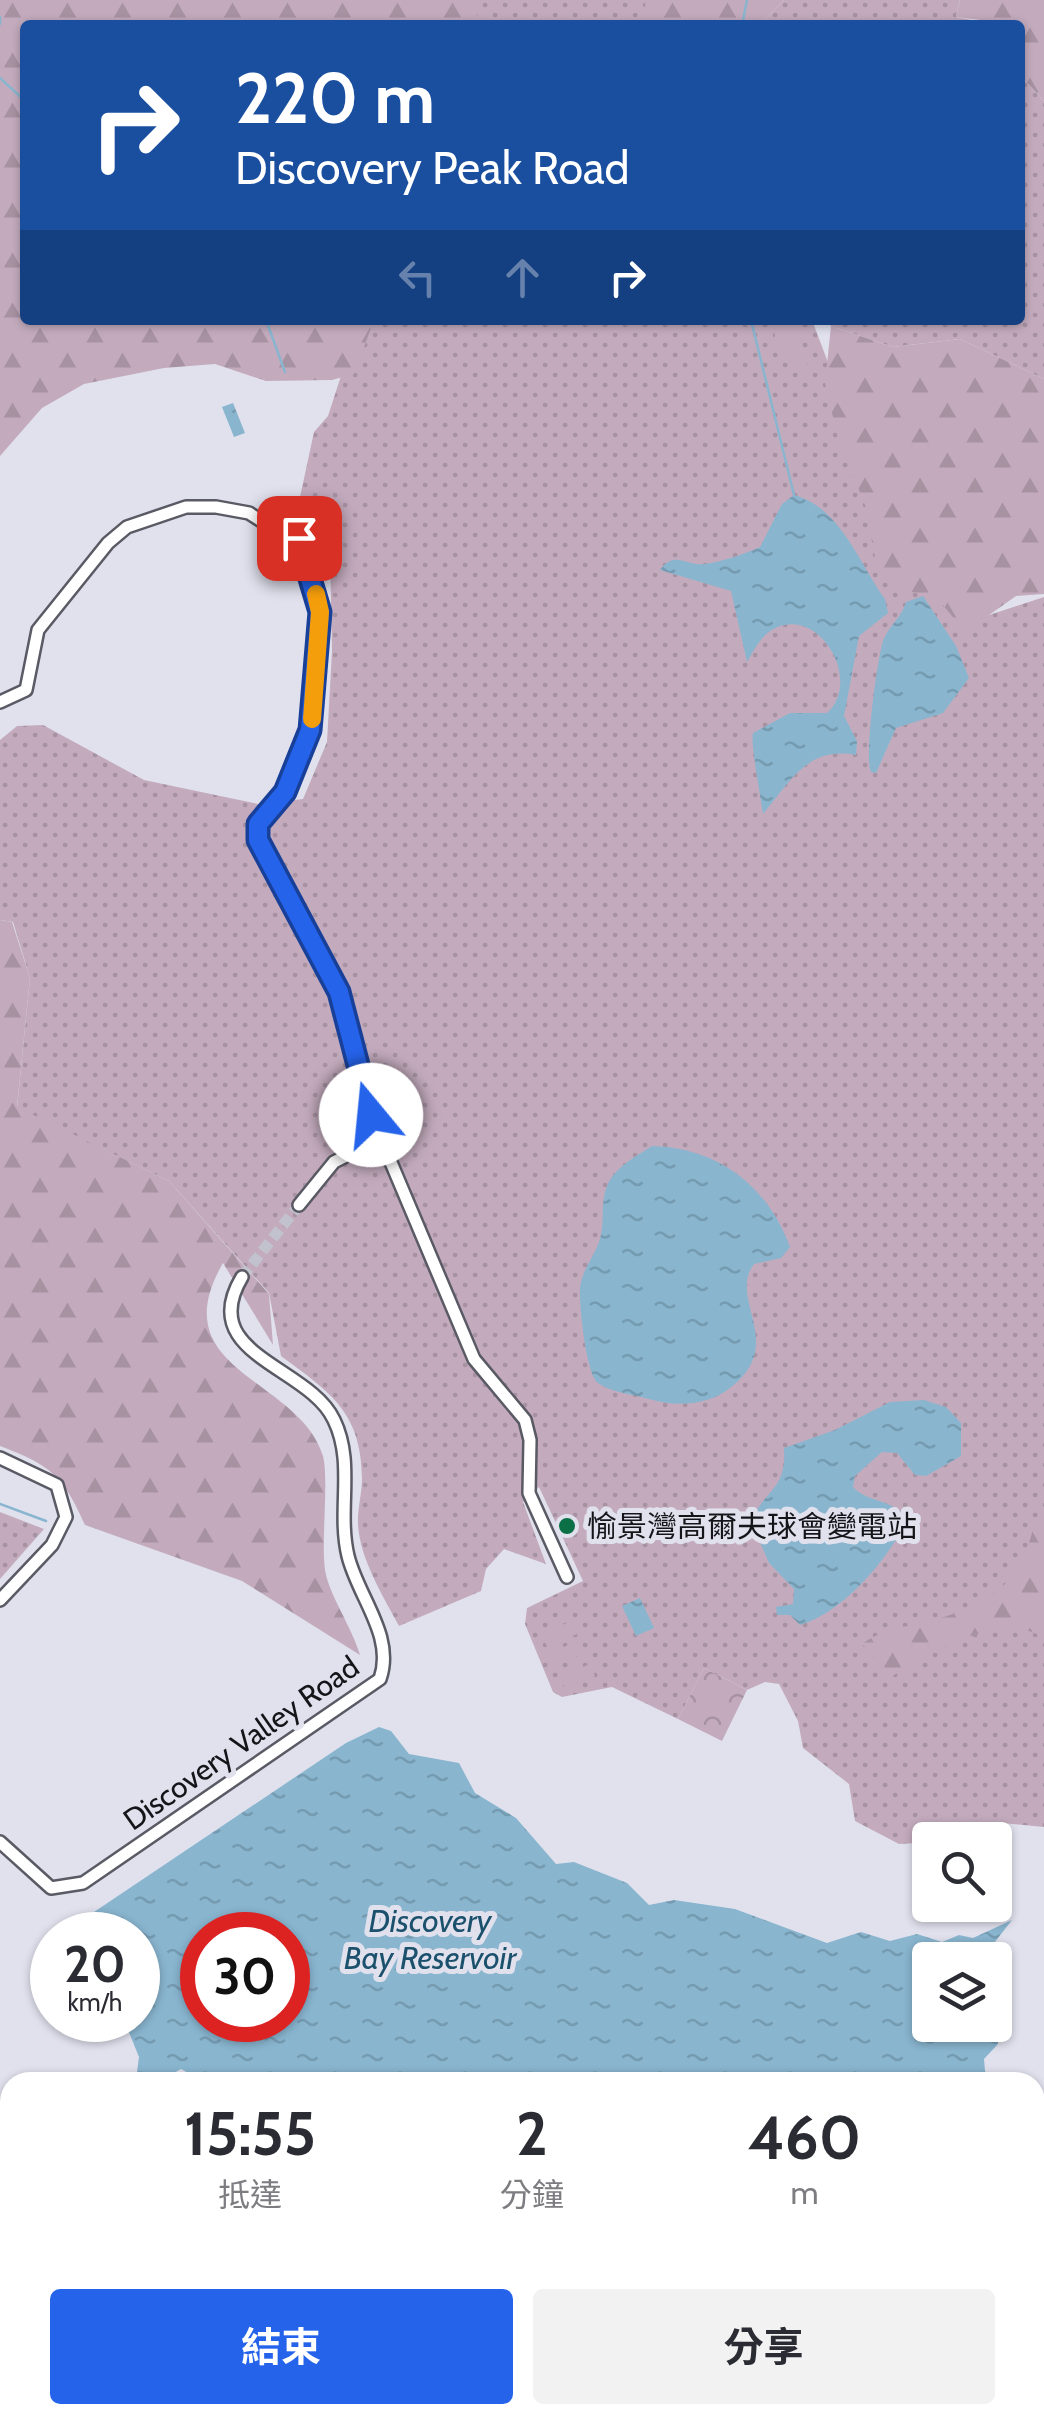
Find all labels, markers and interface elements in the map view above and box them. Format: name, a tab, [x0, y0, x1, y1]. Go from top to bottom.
text: 220 m	[235, 55, 435, 141]
icon: right	[70, 60, 200, 190]
text: Discovery Peak Road	[235, 141, 630, 195]
icon: left	[390, 250, 445, 305]
icon: ahead	[495, 250, 550, 305]
icon: right	[600, 250, 655, 305]
pin	[257, 496, 342, 581]
icon: arrive	[272, 511, 327, 566]
position arrow	[319, 1063, 423, 1167]
place label: 愉景灣高爾夫球會變電站	[587, 1508, 917, 1545]
marker: 愉景灣高爾夫球會變電站	[556, 1515, 578, 1537]
street label: Discovery Valley Road	[116, 1648, 366, 1838]
map controls	[912, 1822, 1012, 2042]
button: search	[912, 1822, 1012, 1922]
water label: Discovery Bay Reservoir	[344, 1901, 517, 1977]
speed limit sign: 30	[180, 1912, 310, 2042]
text: 20	[64, 1934, 126, 1995]
button: layers	[912, 1942, 1012, 2042]
text: km/h	[68, 1987, 122, 2017]
text: 15:55	[184, 2097, 316, 2170]
text: 2	[516, 2097, 548, 2170]
text: 460	[748, 2101, 861, 2174]
text: m	[790, 2173, 818, 2212]
text: 抵達	[218, 2175, 282, 2214]
text: 分鐘	[500, 2175, 564, 2214]
button: 結束	[50, 2289, 513, 2404]
button: 分享	[533, 2289, 995, 2404]

